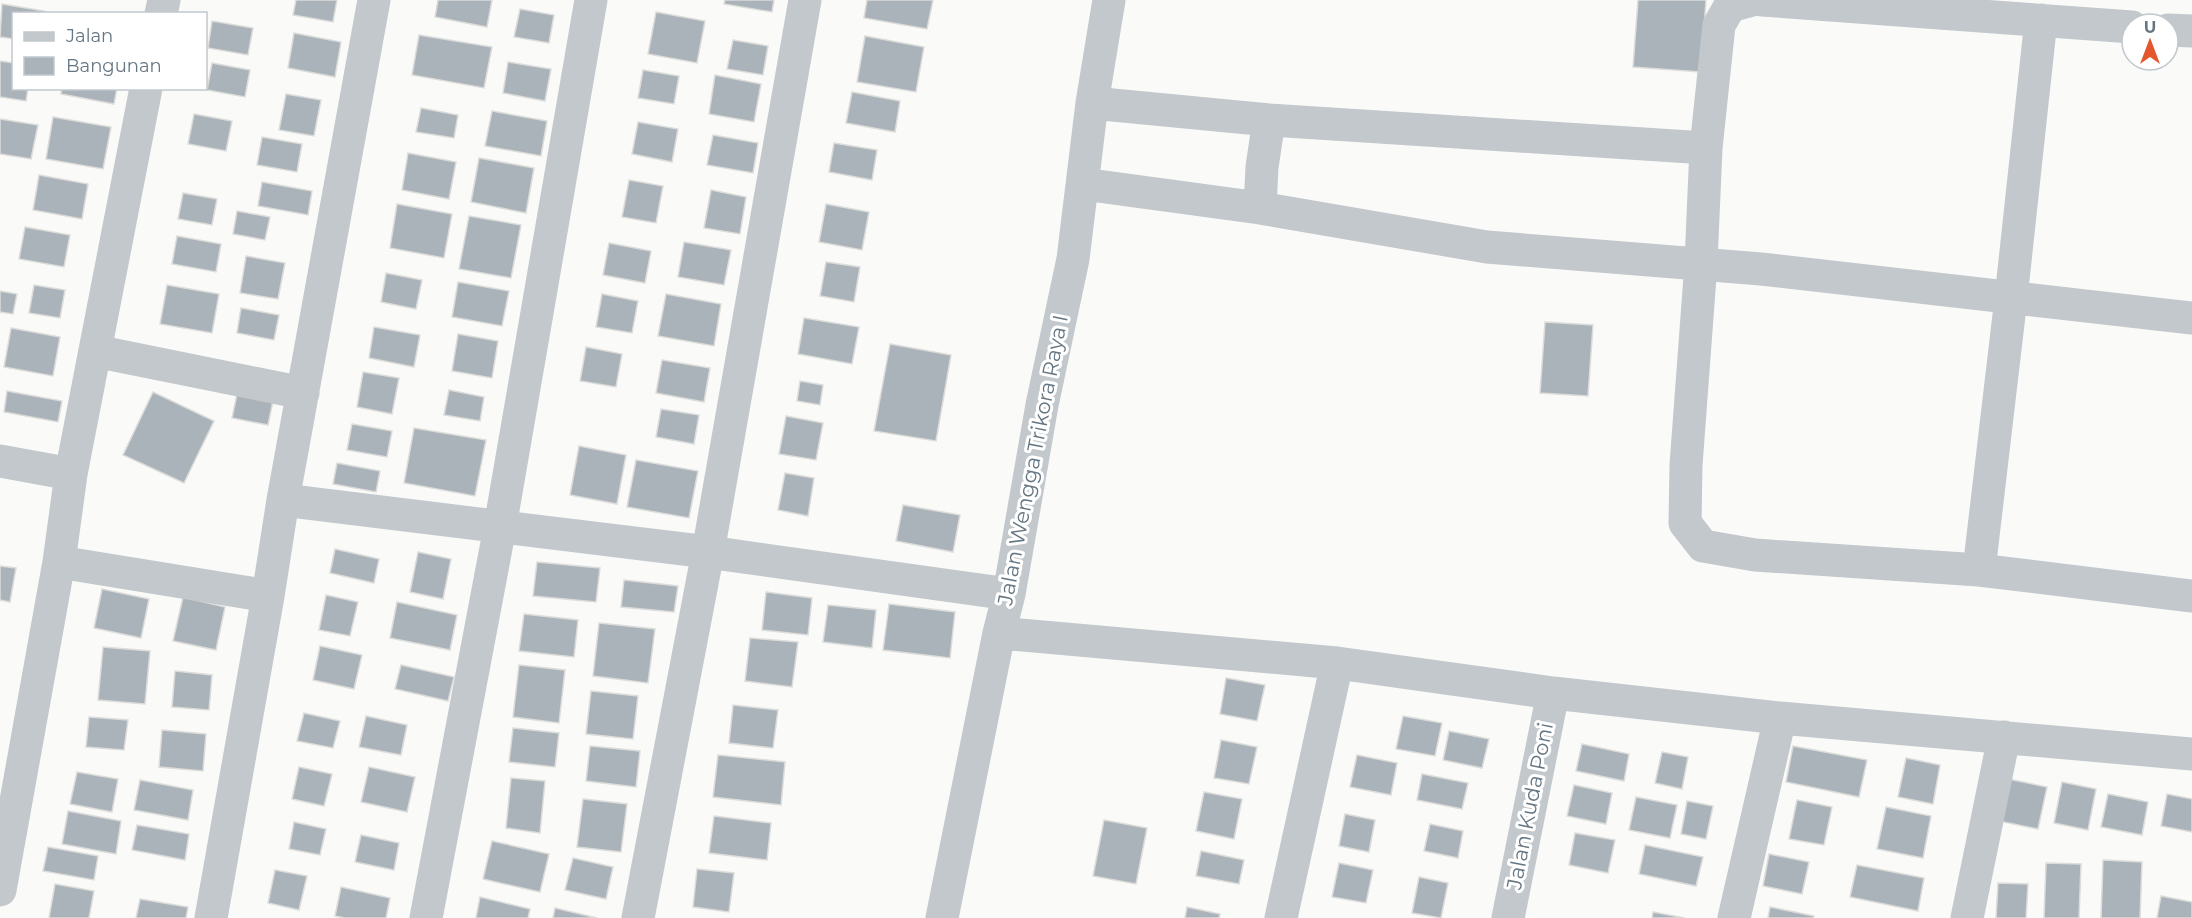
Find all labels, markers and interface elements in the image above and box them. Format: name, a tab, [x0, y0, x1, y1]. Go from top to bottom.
legend	[12, 12, 207, 90]
north arrow	[2120, 12, 2180, 72]
text: U	[2144, 18, 2156, 37]
text: Jalan	[65, 25, 113, 47]
text: Bangunan	[66, 55, 162, 77]
street label: Jalan Wengga Trikora Raya I	[992, 313, 1073, 608]
street label: Jalan Kuda Poni	[1501, 720, 1558, 892]

